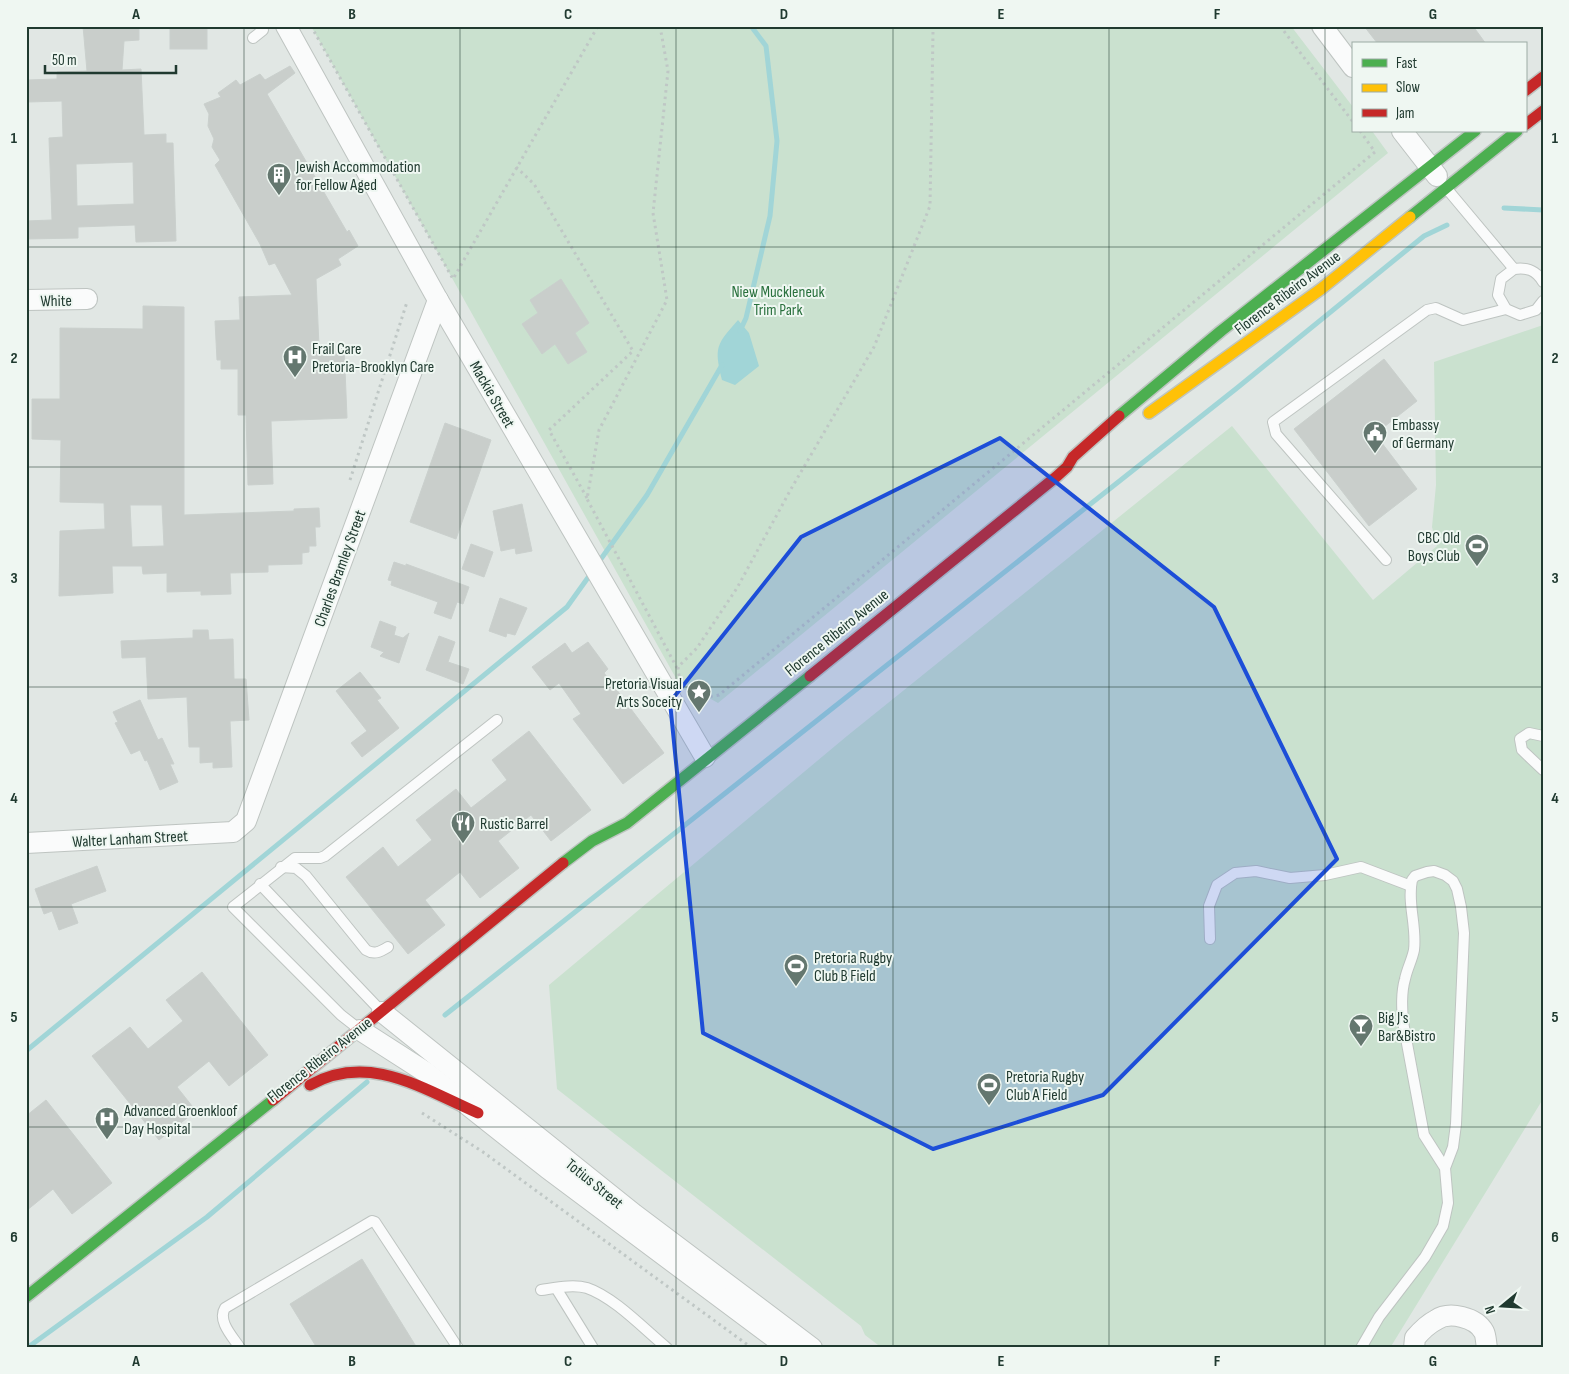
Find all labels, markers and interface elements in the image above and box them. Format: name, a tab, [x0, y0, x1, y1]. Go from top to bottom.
text: A	[131, 5, 140, 24]
text: B	[348, 5, 356, 24]
text: C	[564, 5, 572, 24]
text: D	[780, 5, 788, 24]
text: E	[998, 5, 1005, 24]
text: F	[1214, 5, 1221, 24]
text: G	[1429, 5, 1437, 24]
scale bar	[45, 42, 176, 74]
legend	[1352, 42, 1526, 132]
text: 50 m	[52, 51, 77, 70]
text: Fast	[1396, 54, 1418, 73]
text: Slow	[1396, 78, 1420, 97]
text: Jam	[1395, 104, 1414, 123]
text: 1	[11, 129, 18, 148]
text: 1	[1552, 129, 1559, 148]
place label: Jewish Accommodation for Fellow Aged	[295, 158, 421, 195]
building icon: Jewish Accommodation for Fellow Aged	[266, 162, 292, 196]
street label: Florence Ribeiro Avenue	[1231, 247, 1345, 339]
park label: Niew Muckleneuk Trim Park	[731, 283, 825, 320]
street label: White	[40, 292, 72, 311]
place label: Frail Care Pretoria-Brooklyn Care	[312, 340, 434, 377]
hospital icon: Frail Care Pretoria-Brooklyn Care	[282, 344, 308, 378]
text: 2	[10, 349, 18, 368]
text: 2	[1551, 349, 1559, 368]
street label: Mackie Street	[465, 358, 518, 432]
place label: Embassy of Germany	[1392, 416, 1454, 453]
public building icon: Embassy of Germany	[1362, 420, 1388, 454]
street label: Charles Bramley Street	[310, 507, 370, 629]
place label: CBC Old Boys Club	[1408, 529, 1460, 566]
sports icon: CBC Old Boys Club	[1464, 533, 1490, 567]
text: 3	[10, 569, 18, 588]
text: 3	[1551, 569, 1559, 588]
street label: Florence Ribeiro Avenue	[781, 586, 893, 681]
place label: Pretoria Visual Arts Soceity	[605, 675, 682, 712]
place icon: Pretoria Visual Arts Soceity	[686, 679, 712, 713]
text: 4	[10, 789, 18, 808]
text: 4	[1551, 789, 1559, 808]
restaurant icon: Rustic Barrel	[450, 810, 476, 844]
place label: Rustic Barrel	[480, 815, 548, 834]
street label: Walter Lanham Street	[72, 827, 189, 852]
place label: Pretoria Rugby Club B Field	[814, 949, 892, 986]
sports icon: Pretoria Rugby Club B Field	[783, 953, 809, 987]
text: 5	[10, 1008, 18, 1027]
text: 5	[1551, 1008, 1559, 1027]
place label: Big J's Bar&Bistro	[1378, 1009, 1436, 1046]
street label: Florence Ribeiro Avenue	[264, 1013, 376, 1107]
bar icon: Big J's Bar&Bistro	[1348, 1013, 1374, 1047]
place label: Pretoria Rugby Club A Field	[1006, 1068, 1084, 1105]
sports icon: Pretoria Rugby Club A Field	[976, 1072, 1002, 1106]
place label: Advanced Groenkloof Day Hospital	[123, 1102, 238, 1139]
hospital icon: Advanced Groenkloof Day Hospital	[94, 1106, 120, 1140]
street label: Totius Street	[561, 1155, 627, 1213]
text: 6	[10, 1228, 18, 1247]
text: 6	[1551, 1228, 1559, 1247]
north arrow	[1476, 1282, 1526, 1332]
text: N	[1481, 1304, 1499, 1316]
text: A	[131, 1352, 140, 1371]
text: B	[348, 1352, 356, 1371]
text: C	[564, 1352, 572, 1371]
text: D	[780, 1352, 788, 1371]
text: E	[998, 1352, 1005, 1371]
text: F	[1214, 1352, 1221, 1371]
text: G	[1429, 1352, 1437, 1371]

